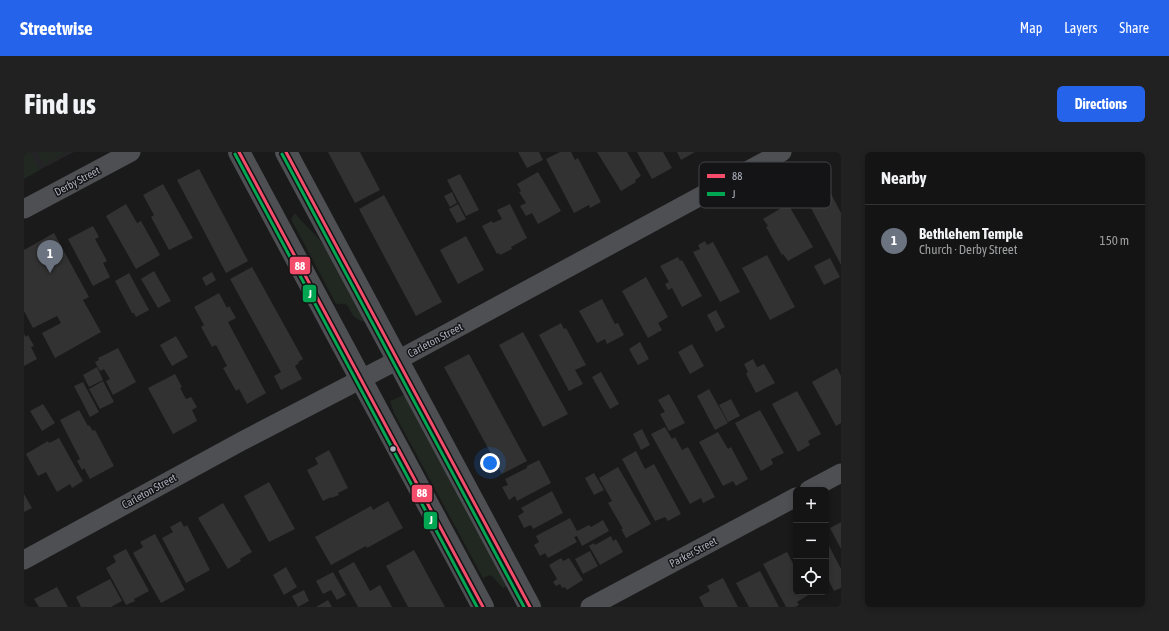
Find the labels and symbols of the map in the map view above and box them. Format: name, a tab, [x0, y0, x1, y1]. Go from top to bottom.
legend	[699, 162, 831, 208]
street label: Derby Street	[52, 164, 102, 198]
text: 88	[732, 170, 742, 182]
text: J	[732, 188, 736, 200]
pin: 1	[37, 240, 63, 273]
line badge: 88	[289, 256, 311, 275]
text: 88	[295, 260, 305, 272]
line badge: J	[302, 284, 317, 303]
text: J	[307, 288, 312, 300]
street label: Carleton Street	[406, 321, 464, 359]
unlabelled marker	[388, 444, 398, 454]
your location	[480, 453, 500, 473]
street label: Carleton Street	[120, 471, 178, 511]
line badge: 88	[411, 484, 433, 503]
text: 88	[417, 487, 427, 499]
line badge: J	[423, 511, 438, 530]
text: J	[428, 514, 433, 526]
street label: Parker Street	[667, 534, 719, 570]

